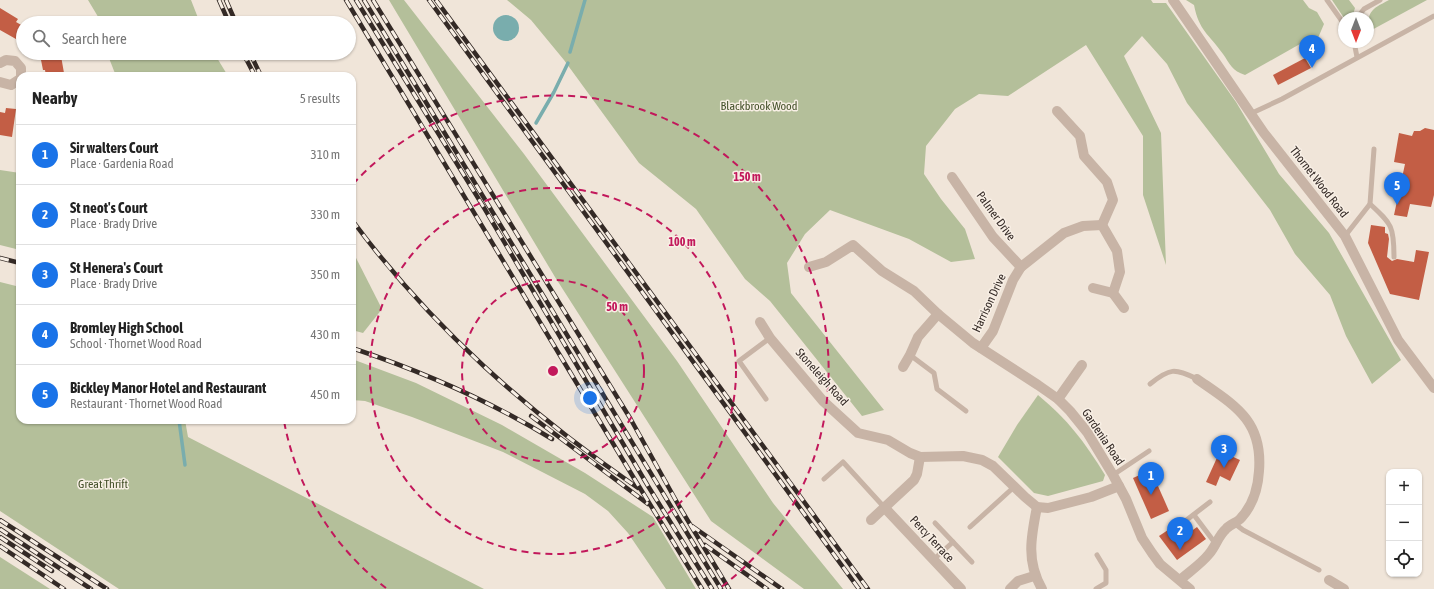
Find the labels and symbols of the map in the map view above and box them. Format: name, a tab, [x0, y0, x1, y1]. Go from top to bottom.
north arrow	[1338, 12, 1374, 48]
pin: 4	[1299, 35, 1325, 68]
park label: Blackbrook Wood	[721, 99, 797, 113]
street label: Thornet Wood Road	[1287, 144, 1351, 220]
text: 150 m	[733, 170, 761, 184]
pin: 5	[1384, 172, 1410, 205]
street label: Palmer Drive	[974, 189, 1018, 243]
text: 100 m	[668, 235, 696, 249]
street label: Harrison Drive	[969, 271, 1009, 335]
text: 50 m	[606, 300, 628, 314]
street label: Stoneleigh Road	[793, 346, 851, 408]
centre of rings	[546, 364, 560, 378]
your location	[580, 388, 600, 408]
street label: Gardenia Road	[1079, 406, 1127, 468]
pin: 3	[1211, 435, 1237, 468]
pin: 1	[1138, 462, 1164, 495]
park label: Great Thrift	[78, 477, 129, 491]
street label: Percy Terrace	[907, 513, 957, 565]
pin: 2	[1167, 517, 1193, 550]

